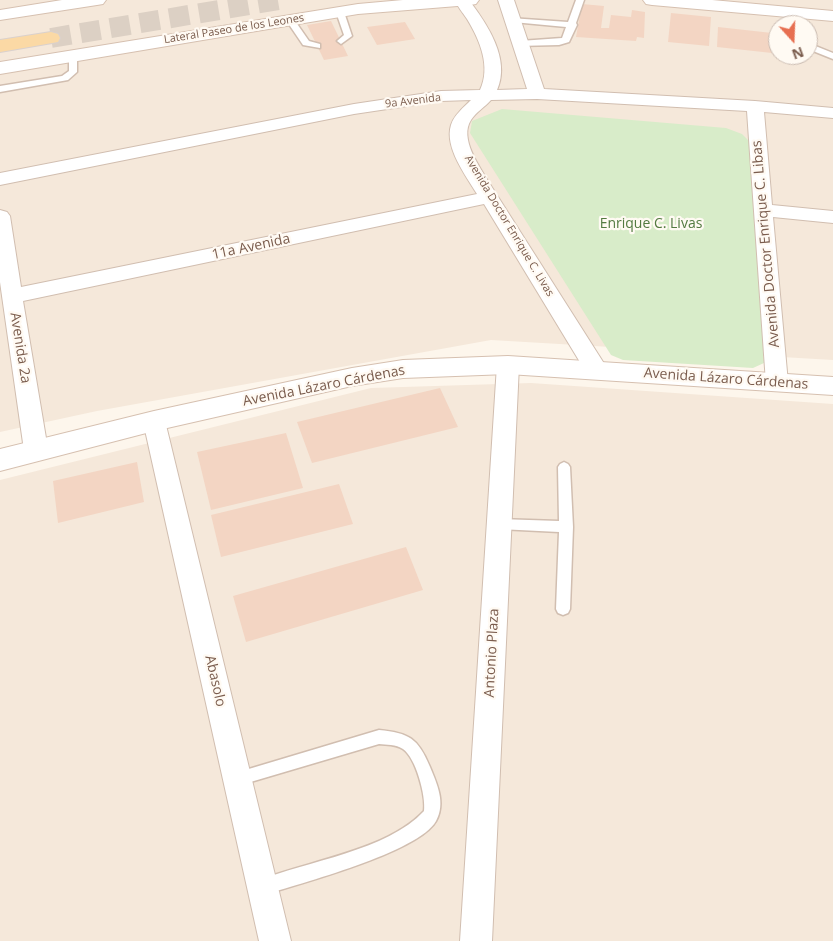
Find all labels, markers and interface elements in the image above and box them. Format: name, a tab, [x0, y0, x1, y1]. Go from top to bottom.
street label: Lateral Paseo de los Leones	[163, 11, 305, 47]
north arrow	[768, 15, 818, 65]
text: N	[789, 43, 807, 64]
street label: 9a Avenida	[384, 91, 442, 111]
street label: Avenida Doctor Enrique C. Libas	[749, 140, 783, 348]
street label: Avenida Doctor Enrique C. Livas	[462, 153, 556, 299]
park label: Enrique C. Livas	[600, 216, 702, 232]
street label: 11a Avenida	[210, 231, 292, 263]
street label: Avenida 2a	[6, 311, 34, 385]
street label: Avenida Lázaro Cárdenas	[242, 362, 406, 410]
street label: Avenida Lázaro Cárdenas	[643, 365, 809, 393]
street label: Antonio Plaza	[481, 608, 503, 698]
street label: Abasolo	[201, 654, 229, 708]

